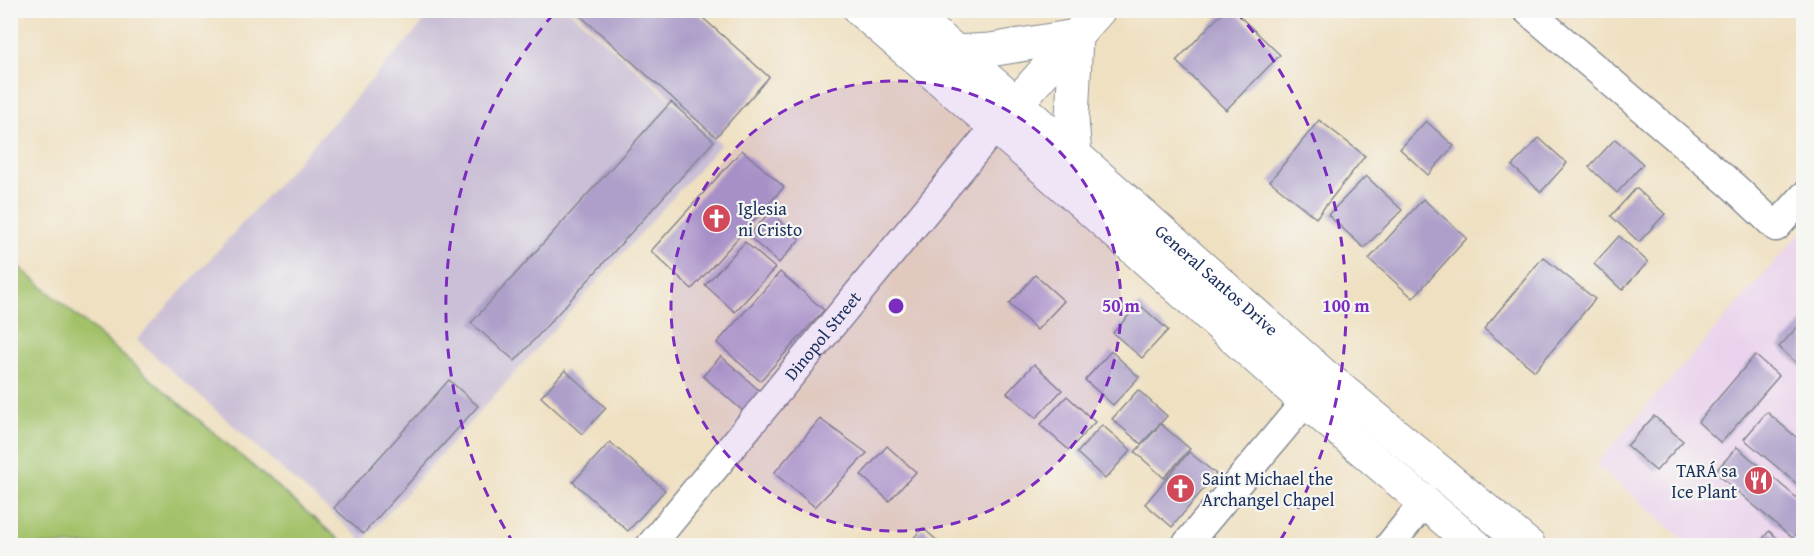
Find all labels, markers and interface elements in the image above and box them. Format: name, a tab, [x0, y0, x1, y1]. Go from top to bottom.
place label: Iglesia ni Cristo	[738, 195, 802, 243]
church icon: Iglesia ni Cristo	[701, 203, 733, 235]
street label: General Santos Drive	[1149, 218, 1285, 342]
street label: Dinopol Street	[778, 285, 868, 386]
text: 50 m	[1102, 292, 1141, 319]
text: 100 m	[1322, 292, 1370, 319]
centre of rings	[886, 296, 906, 316]
place label: TARÁ sa Ice Plant	[1671, 457, 1738, 505]
place label: Saint Michael the Archangel Chapel	[1202, 465, 1335, 513]
restaurant icon: TARÁ sa Ice Plant	[1742, 465, 1774, 497]
church icon: Saint Michael the Archangel Chapel	[1165, 473, 1197, 505]

